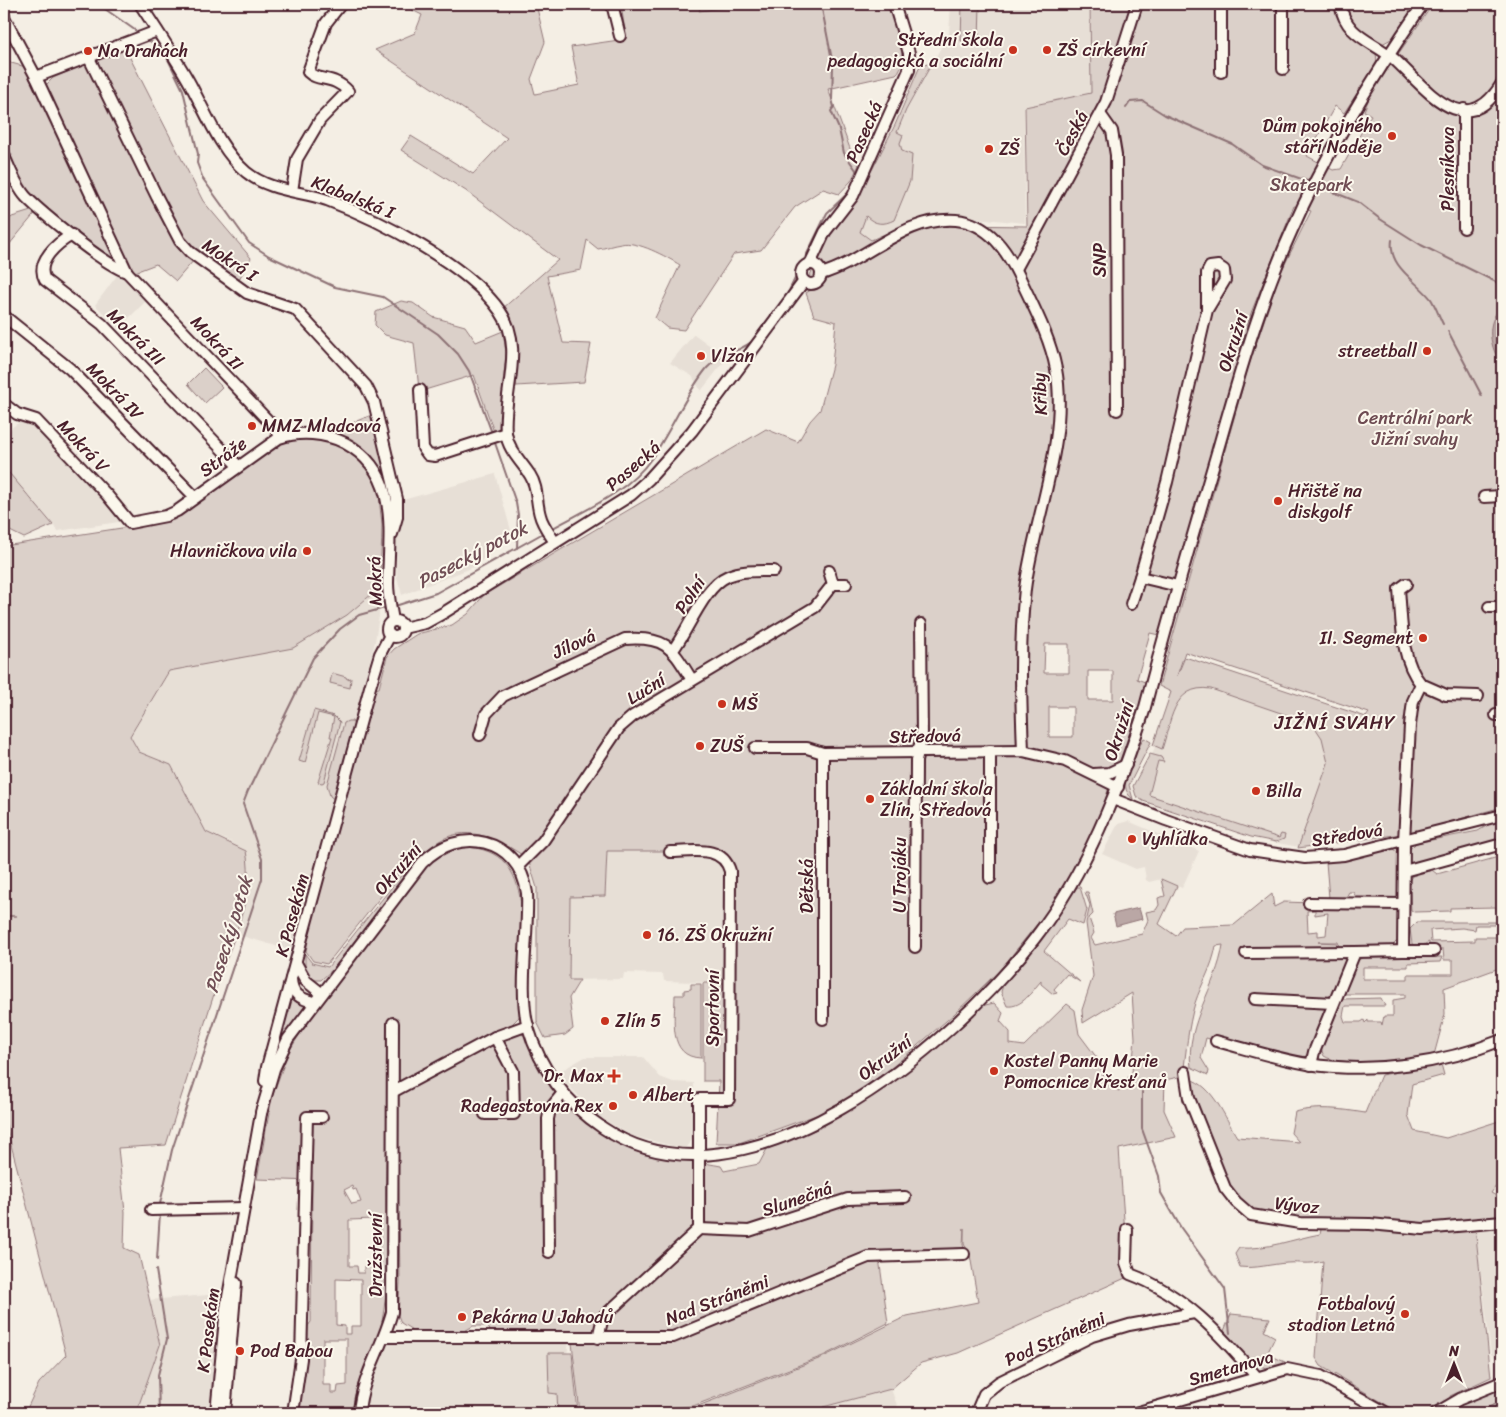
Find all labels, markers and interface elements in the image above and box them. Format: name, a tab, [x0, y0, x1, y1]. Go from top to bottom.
place label: Střední škola pedagogická a sociální	[827, 24, 1005, 77]
place label: ZŠ církevní	[1057, 34, 1148, 66]
place label: Na Drahách	[98, 35, 188, 67]
marker: Střední škola pedagogická a sociální	[1007, 44, 1019, 56]
marker: ZŠ církevní	[1041, 44, 1053, 56]
marker: Na Drahách	[82, 45, 94, 57]
street label: Pasecká	[836, 96, 892, 168]
street label: Česká	[1047, 105, 1097, 161]
place label: Dům pokojného stáří Naděje	[1263, 110, 1382, 163]
street label: Plesníkova	[1432, 127, 1464, 211]
marker: Dům pokojného stáří Naděje	[1386, 130, 1398, 142]
place label: ZŠ	[999, 133, 1021, 165]
marker: ZŠ	[983, 143, 995, 155]
street label: Klabalská I	[306, 166, 401, 229]
park label: Skatepark	[1270, 169, 1353, 201]
street label: Mokrá I	[196, 230, 266, 292]
street label: SNP	[1084, 242, 1116, 277]
street label: Mokrá III	[99, 300, 173, 374]
street label: Okružní	[1208, 306, 1258, 376]
street label: Mokrá II	[182, 308, 252, 379]
place label: streetball	[1337, 335, 1418, 367]
place label: Vlžan	[711, 340, 754, 372]
marker: streetball	[1421, 345, 1433, 357]
marker: Vlžan	[695, 350, 707, 362]
street label: Mokrá IV	[78, 354, 152, 428]
street label: Křiby	[1023, 371, 1057, 416]
park label: Centrální park Jižní svahy	[1358, 402, 1473, 455]
place label: MMZ Mladcová	[262, 410, 381, 442]
street label: Mokrá V	[49, 411, 118, 482]
marker: MMZ Mladcová	[246, 420, 258, 432]
street label: Stráže	[192, 428, 254, 486]
street label: Pasecká	[598, 433, 668, 499]
place label: Hřiště na diskgolf	[1288, 475, 1363, 528]
marker: Hřiště na diskgolf	[1272, 495, 1284, 507]
water label: Pasecký potok	[411, 511, 534, 598]
place label: Hlavničkova vila	[170, 535, 297, 567]
marker: Hlavničkova vila	[301, 545, 313, 557]
street label: Mokrá	[358, 556, 392, 606]
street label: Polní	[666, 568, 716, 620]
street label: Jílová	[546, 620, 601, 668]
place label: II. Segment	[1319, 622, 1413, 654]
marker: II. Segment	[1417, 632, 1429, 644]
street label: Luční	[620, 663, 674, 714]
place label: MŠ	[732, 688, 759, 720]
street label: Okružní	[1094, 695, 1144, 765]
marker: MŠ	[716, 698, 728, 710]
district label: JIŽNÍ SVAHY	[1273, 706, 1396, 739]
street label: Středová	[889, 719, 961, 753]
place label: ZUŠ	[710, 730, 745, 762]
marker: ZUŠ	[694, 740, 706, 752]
place label: Základní škola Zlín, Středová	[880, 773, 993, 826]
place label: Billa	[1266, 775, 1303, 807]
marker: Billa	[1250, 785, 1262, 797]
marker: Základní škola Zlín, Středová	[864, 793, 876, 805]
street label: Středová	[1309, 814, 1385, 856]
place label: Vyhlídka	[1142, 823, 1208, 855]
marker: Vyhlídka	[1126, 833, 1138, 845]
street label: Okružní	[366, 834, 432, 903]
street label: U Trojáku	[884, 837, 916, 913]
street label: Dětská	[791, 859, 823, 913]
water label: Pasecký potok	[195, 870, 262, 997]
street label: K Pasekám	[266, 870, 319, 960]
place label: 16. ZŠ Okružní	[657, 919, 774, 951]
marker: 16. ZŠ Okružní	[641, 929, 653, 941]
street label: Sportovní	[697, 968, 729, 1046]
place label: Zlín 5	[615, 1005, 661, 1037]
marker: Zlín 5	[599, 1015, 611, 1027]
street label: Okružní	[851, 1025, 921, 1089]
place label: Kostel Panny Marie Pomocnice křesťanů	[1004, 1045, 1167, 1098]
place label: Dr. Max	[544, 1060, 605, 1092]
marker: Kostel Panny Marie Pomocnice křesťanů	[988, 1065, 1000, 1077]
marker: Dr. Max	[608, 1070, 620, 1082]
place label: Albert	[642, 1079, 694, 1111]
marker: Albert	[627, 1089, 639, 1101]
place label: Radegastovna Rex	[461, 1090, 604, 1122]
marker: Radegastovna Rex	[607, 1100, 619, 1112]
street label: Slunečná	[757, 1172, 837, 1226]
street label: Vývoz	[1273, 1187, 1321, 1223]
street label: Družstevní	[360, 1211, 392, 1297]
street label: Nad Stráněmi	[660, 1265, 775, 1334]
street label: K Pasekám	[187, 1286, 229, 1374]
place label: Fotbalový stadion Letná	[1287, 1288, 1396, 1341]
place label: Pekárna U Jahodů	[472, 1301, 614, 1333]
street label: Pod Stráněmi	[999, 1302, 1112, 1375]
marker: Fotbalový stadion Letná	[1399, 1308, 1411, 1320]
marker: Pekárna U Jahodů	[456, 1311, 468, 1323]
place label: Pod Babou	[250, 1335, 333, 1367]
text: N	[1448, 1339, 1459, 1364]
north arrow	[1428, 1340, 1478, 1390]
street label: Smetanova	[1185, 1341, 1277, 1395]
marker: Pod Babou	[234, 1345, 246, 1357]

